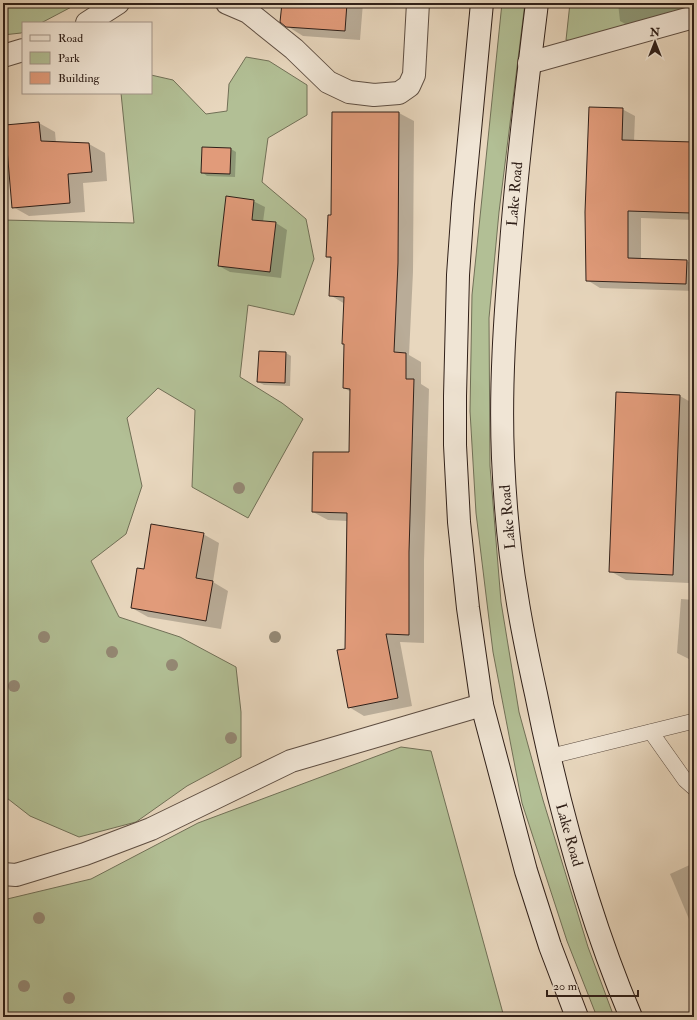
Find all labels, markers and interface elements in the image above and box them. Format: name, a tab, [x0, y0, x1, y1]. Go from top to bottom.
legend	[22, 22, 152, 94]
north arrow	[635, 22, 675, 62]
text: N	[649, 26, 661, 39]
text: Road	[58, 31, 83, 46]
text: Park	[58, 51, 80, 66]
text: Building	[58, 71, 101, 86]
street label: Lake Road	[503, 160, 527, 227]
street label: Lake Road	[496, 483, 520, 550]
street label: Lake Road	[551, 801, 587, 869]
scale bar	[547, 972, 638, 998]
text: 20 m	[553, 979, 578, 994]

